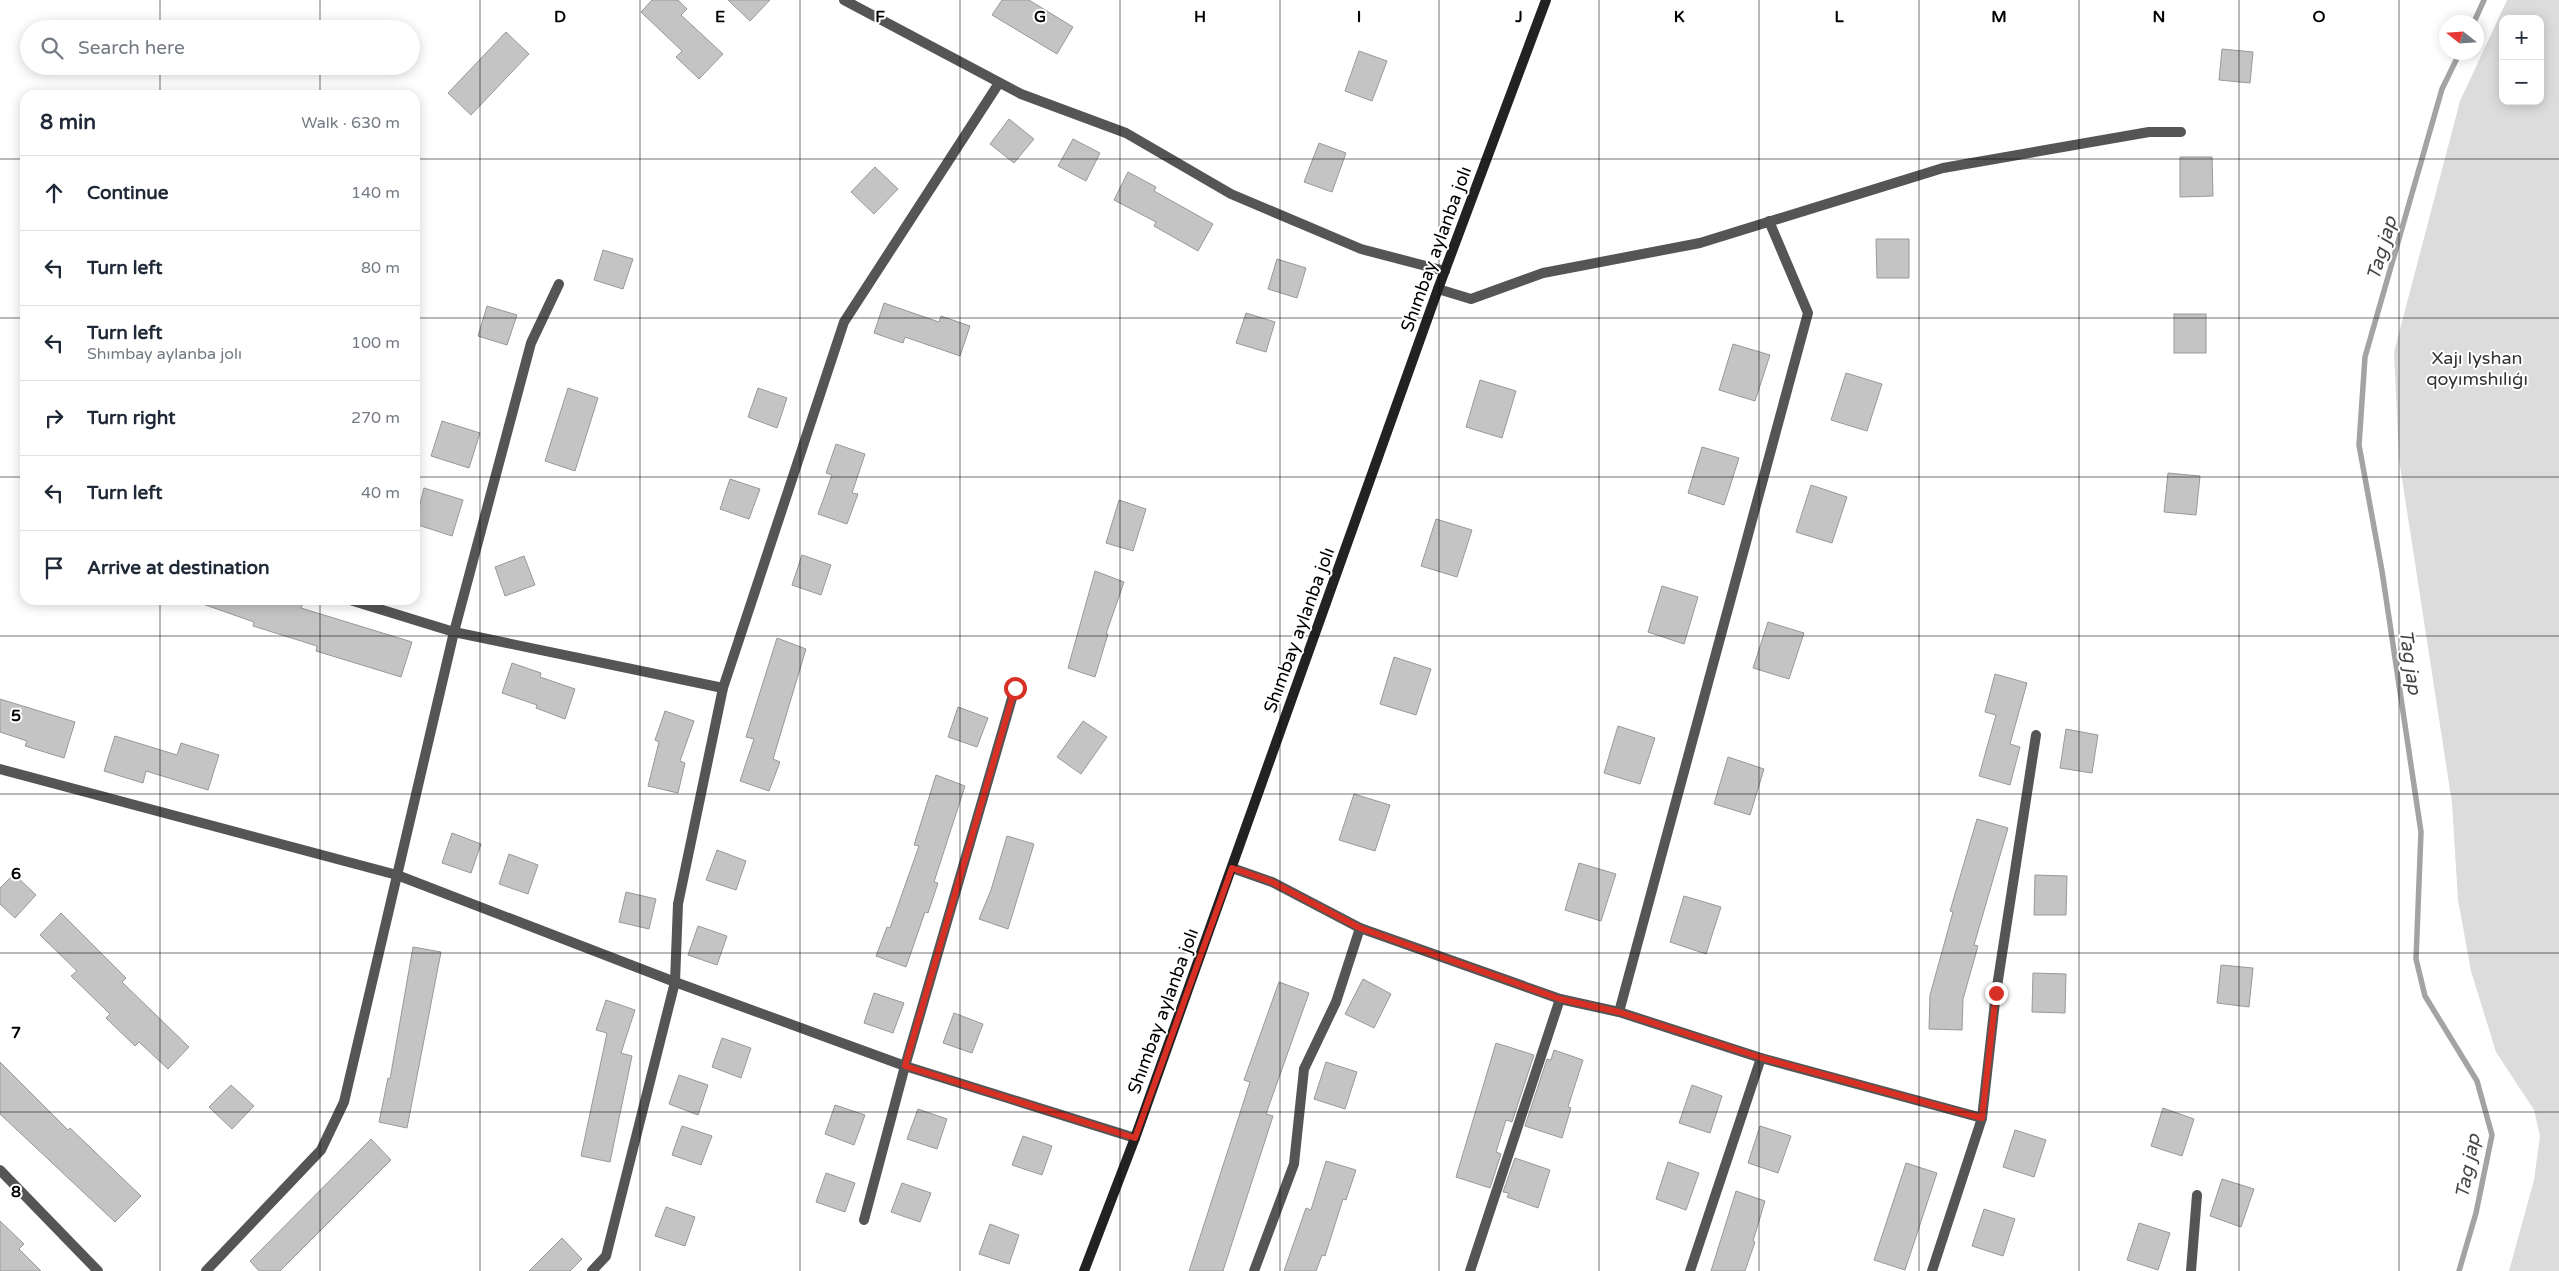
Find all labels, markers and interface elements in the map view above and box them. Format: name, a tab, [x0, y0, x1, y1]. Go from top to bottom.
text: D	[554, 7, 566, 27]
text: E	[715, 7, 725, 27]
text: F	[875, 7, 885, 27]
text: G	[1034, 7, 1046, 27]
text: H	[1194, 7, 1206, 27]
text: I	[1357, 7, 1361, 27]
text: J	[1514, 7, 1523, 27]
text: K	[1674, 7, 1685, 27]
text: L	[1834, 7, 1844, 27]
text: M	[1991, 7, 2007, 27]
text: N	[2153, 7, 2165, 27]
text: O	[2313, 7, 2326, 27]
north arrow	[2439, 15, 2484, 60]
map controls	[2499, 15, 2544, 105]
button: +	[2499, 15, 2544, 60]
search box	[20, 20, 420, 75]
icon: search	[38, 34, 66, 62]
text: Search here	[78, 37, 185, 59]
button: −	[2499, 60, 2544, 105]
text: 8 min	[40, 110, 96, 135]
text: Walk · 630 m	[301, 113, 400, 133]
street label: Shımbay aylanba jolı	[1396, 163, 1476, 335]
icon: ahead	[40, 179, 68, 207]
text: Continue	[87, 182, 169, 204]
text: 140 m	[351, 183, 400, 203]
water label: Tag jap	[2362, 213, 2402, 283]
icon: left	[40, 254, 68, 282]
text: Turn left	[87, 257, 163, 279]
text: 80 m	[361, 258, 400, 278]
text: Turn left	[87, 322, 163, 344]
icon: left	[40, 329, 68, 357]
text: 100 m	[351, 333, 400, 353]
text: Shımbay aylanba jolı	[87, 344, 242, 364]
park label: Xajı Iyshan qoyımshılıǵı	[2426, 347, 2528, 390]
icon: right	[40, 404, 68, 432]
text: Turn right	[87, 407, 175, 429]
text: 270 m	[351, 408, 400, 428]
icon: left	[40, 479, 68, 507]
text: Turn left	[87, 482, 163, 504]
text: 40 m	[361, 483, 400, 503]
street label: Shımbay aylanba jolı	[1259, 544, 1339, 716]
icon: arrive	[40, 554, 68, 582]
text: Arrive at destination	[87, 557, 270, 579]
water label: Tag jap	[2395, 628, 2426, 697]
route start	[1004, 677, 1027, 700]
text: 5	[11, 706, 21, 726]
text: 6	[11, 864, 21, 884]
street label: Shımbay aylanba jolı	[1123, 925, 1203, 1097]
route end	[1985, 982, 2008, 1005]
text: 7	[11, 1023, 21, 1043]
water label: Tag jap	[2451, 1131, 2485, 1200]
text: 8	[11, 1182, 21, 1202]

